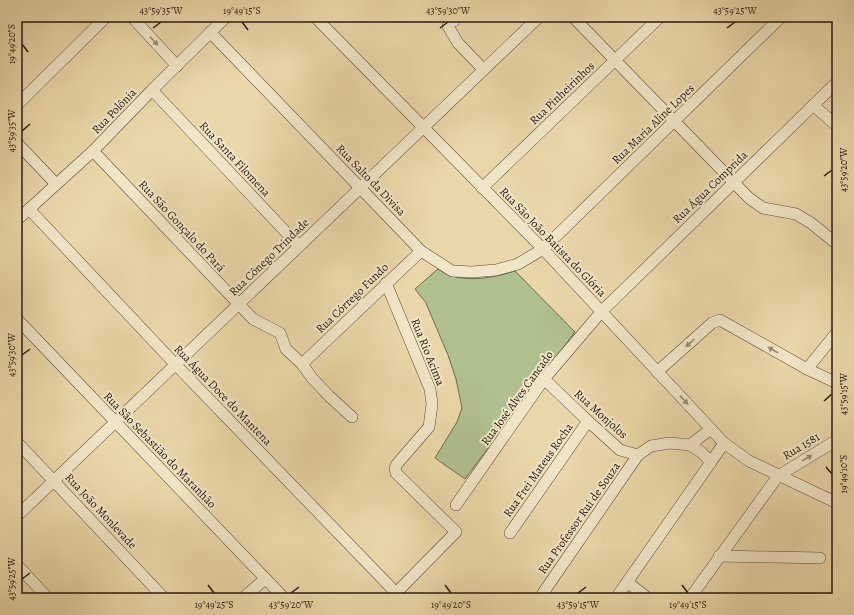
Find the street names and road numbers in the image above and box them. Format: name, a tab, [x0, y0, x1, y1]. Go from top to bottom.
street label: Rua Pinheirinhos	[526, 58, 598, 128]
street label: Rua Maria Aline Lopes	[608, 80, 698, 168]
street label: Rua Polônia	[88, 84, 140, 137]
street label: Rua Santa Filomena	[196, 118, 274, 200]
street label: Rua Salto da Divisa	[333, 141, 410, 220]
street label: Rua Água Comprida	[669, 147, 751, 227]
street label: Rua São Gonçalo do Pará	[135, 176, 229, 276]
street label: Rua São João Batista do Glória	[496, 184, 610, 301]
street label: Rua Cônego Trindade	[226, 215, 312, 299]
street label: Rua Córrego Fundo	[312, 259, 392, 337]
street label: Rua Rio Acima	[407, 316, 449, 388]
street label: Rua Água Doce do Mantena	[171, 341, 276, 449]
street label: Rua José Alves Cancado	[477, 347, 557, 449]
street label: Rua Monjolos	[571, 386, 631, 442]
street label: Rua São Sebastião do Maranhão	[100, 388, 220, 512]
street label: Rua Frei Mateus Rocha	[499, 419, 577, 520]
street label: Rua 1581	[779, 429, 823, 463]
street label: Rua Professor Rui de Souza	[534, 459, 624, 577]
street label: Rua João Monlevade	[62, 470, 140, 552]

